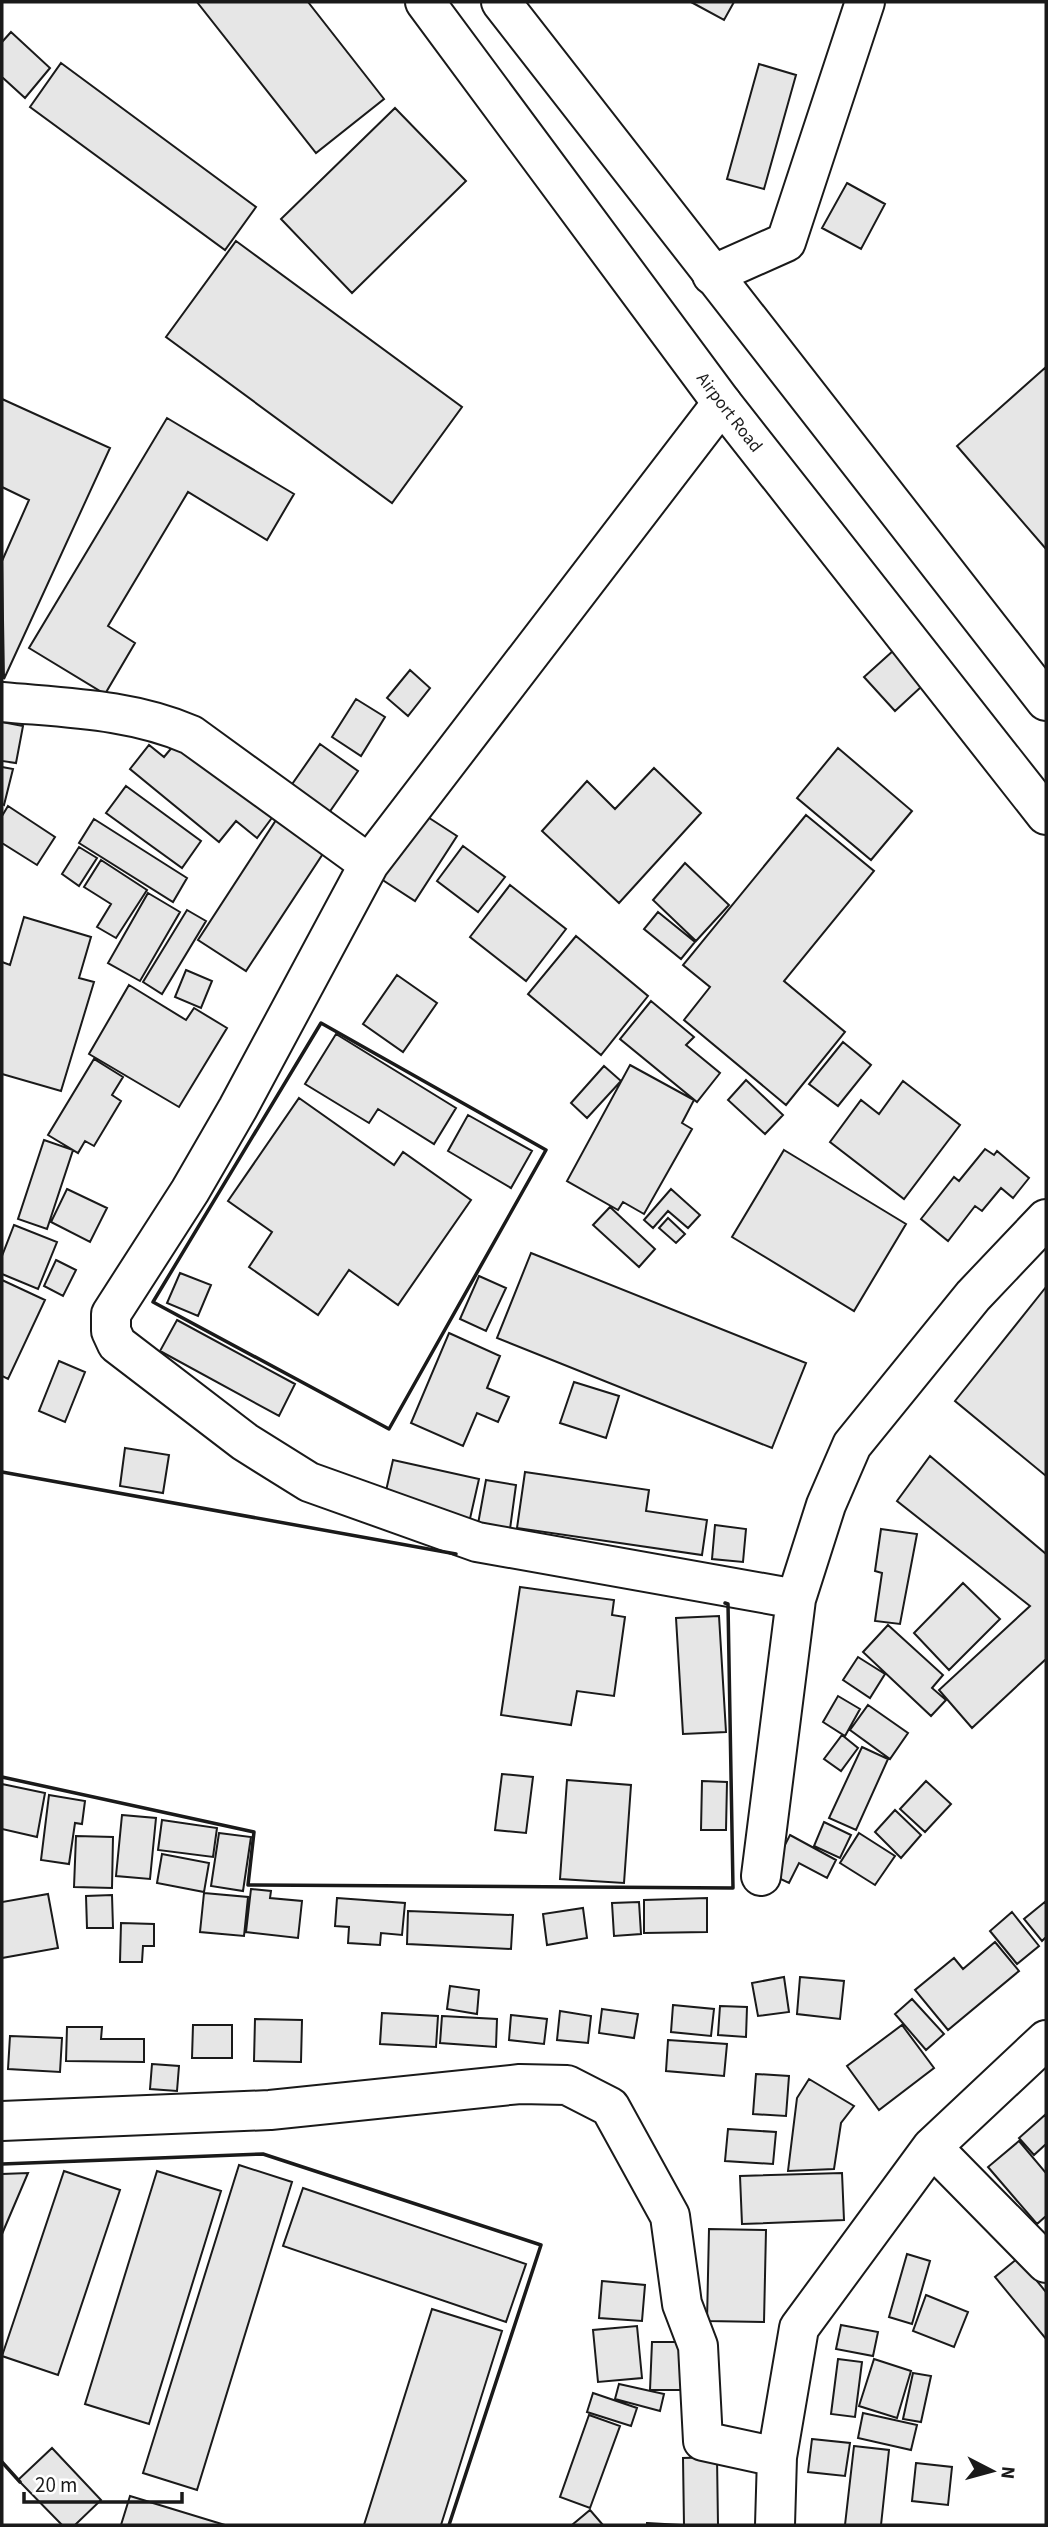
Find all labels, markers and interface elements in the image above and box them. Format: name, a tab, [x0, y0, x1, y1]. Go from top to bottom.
street label: Airport Road	[690, 367, 768, 458]
north arrow	[957, 2436, 1027, 2506]
scale bar	[24, 2460, 182, 2504]
text: N	[993, 2465, 1022, 2480]
text: 20 m	[35, 2470, 77, 2500]

